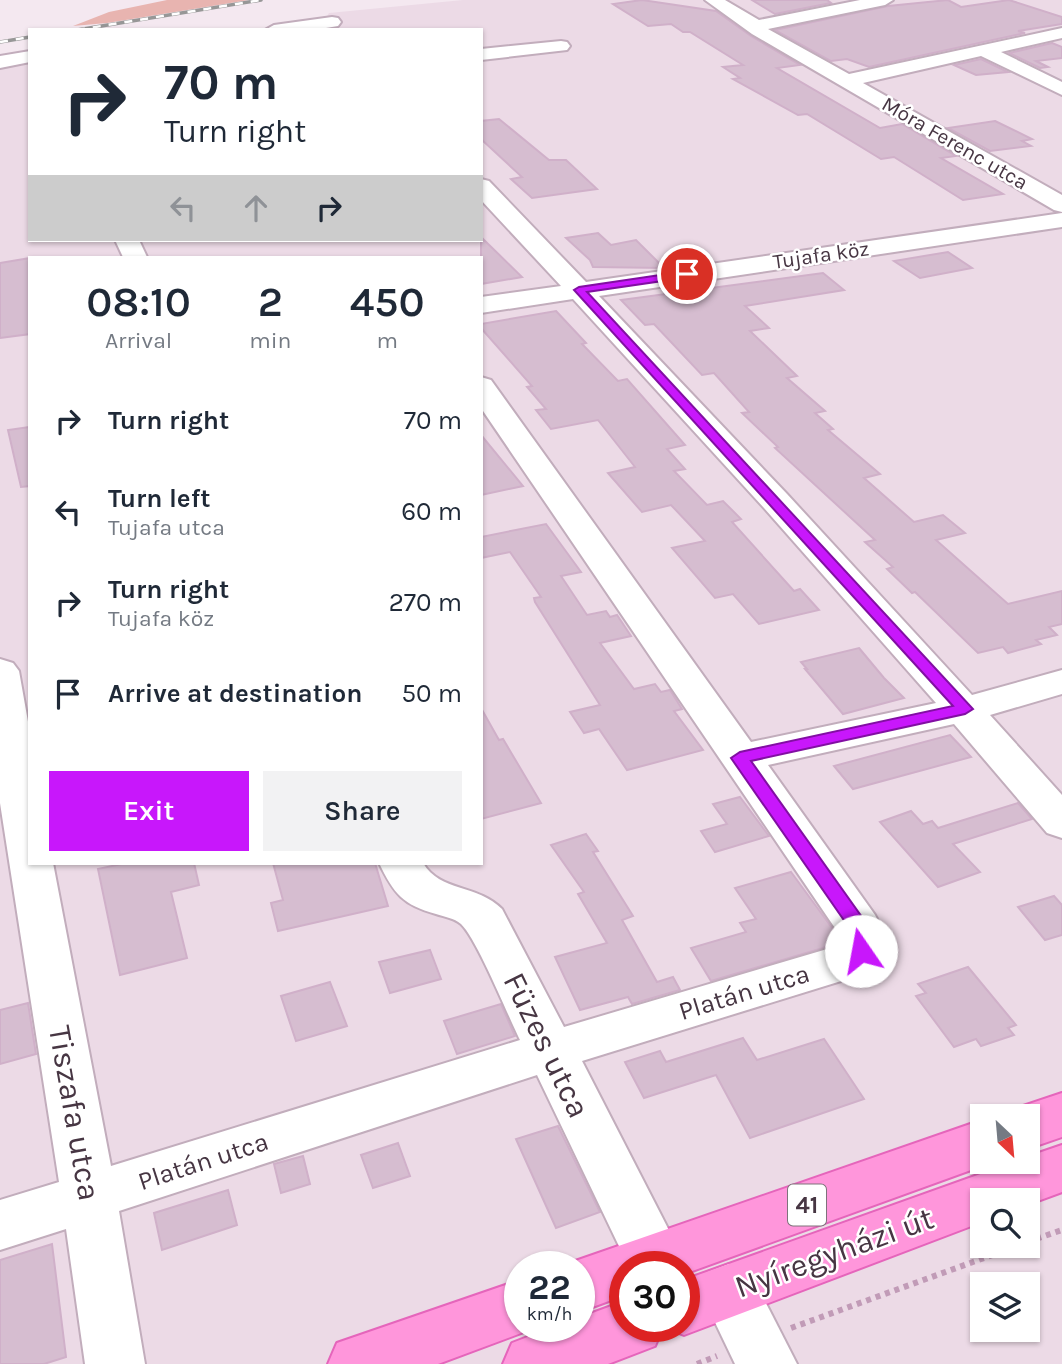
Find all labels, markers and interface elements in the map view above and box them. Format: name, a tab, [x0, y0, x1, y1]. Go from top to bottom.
text: 70 m	[164, 54, 278, 111]
icon: right	[49, 56, 140, 147]
street label: Móra Ferenc utca	[878, 91, 1032, 195]
text: Turn right	[164, 113, 306, 150]
icon: left	[164, 189, 202, 227]
icon: ahead	[237, 189, 275, 227]
icon: right	[310, 189, 348, 227]
street label: Tujafa köz	[771, 236, 871, 274]
pin	[657, 244, 717, 304]
icon: arrive	[668, 255, 706, 293]
text: 08:10	[86, 277, 191, 327]
text: 2	[258, 277, 283, 327]
text: 450	[350, 277, 425, 327]
text: Arrival	[105, 327, 172, 354]
text: min	[249, 327, 291, 354]
text: m	[376, 327, 398, 354]
icon: right	[49, 402, 87, 440]
text: Turn right	[108, 405, 229, 436]
text: 70 m	[404, 405, 462, 436]
text: Turn left	[108, 483, 210, 514]
icon: left	[49, 493, 87, 531]
text: 60 m	[401, 496, 462, 527]
text: Tujafa utca	[108, 514, 225, 541]
text: Turn right	[108, 574, 229, 605]
icon: right	[49, 584, 87, 622]
text: 270 m	[389, 587, 462, 618]
text: Tujafa köz	[108, 605, 214, 632]
icon: arrive	[49, 675, 87, 713]
text: Arrive at destination	[108, 678, 362, 709]
text: 50 m	[401, 678, 462, 709]
button: Exit	[49, 771, 249, 851]
button: Share	[263, 771, 462, 851]
position arrow	[824, 914, 898, 988]
street label: Platán utca	[675, 958, 813, 1027]
street label: Füzes utca	[496, 967, 598, 1124]
street label: Tiszafa utca	[41, 1023, 108, 1203]
north arrow	[970, 1104, 1040, 1174]
map controls	[970, 1104, 1040, 1342]
street label: Platán utca	[134, 1126, 272, 1197]
road number: 41	[788, 1184, 826, 1226]
button: search	[970, 1188, 1040, 1258]
street label: Nyíregyházi út	[730, 1199, 938, 1306]
speed limit sign: 30	[609, 1251, 700, 1342]
text: 22	[528, 1267, 571, 1308]
button: layers	[970, 1272, 1040, 1342]
text: km/h	[527, 1303, 572, 1325]

